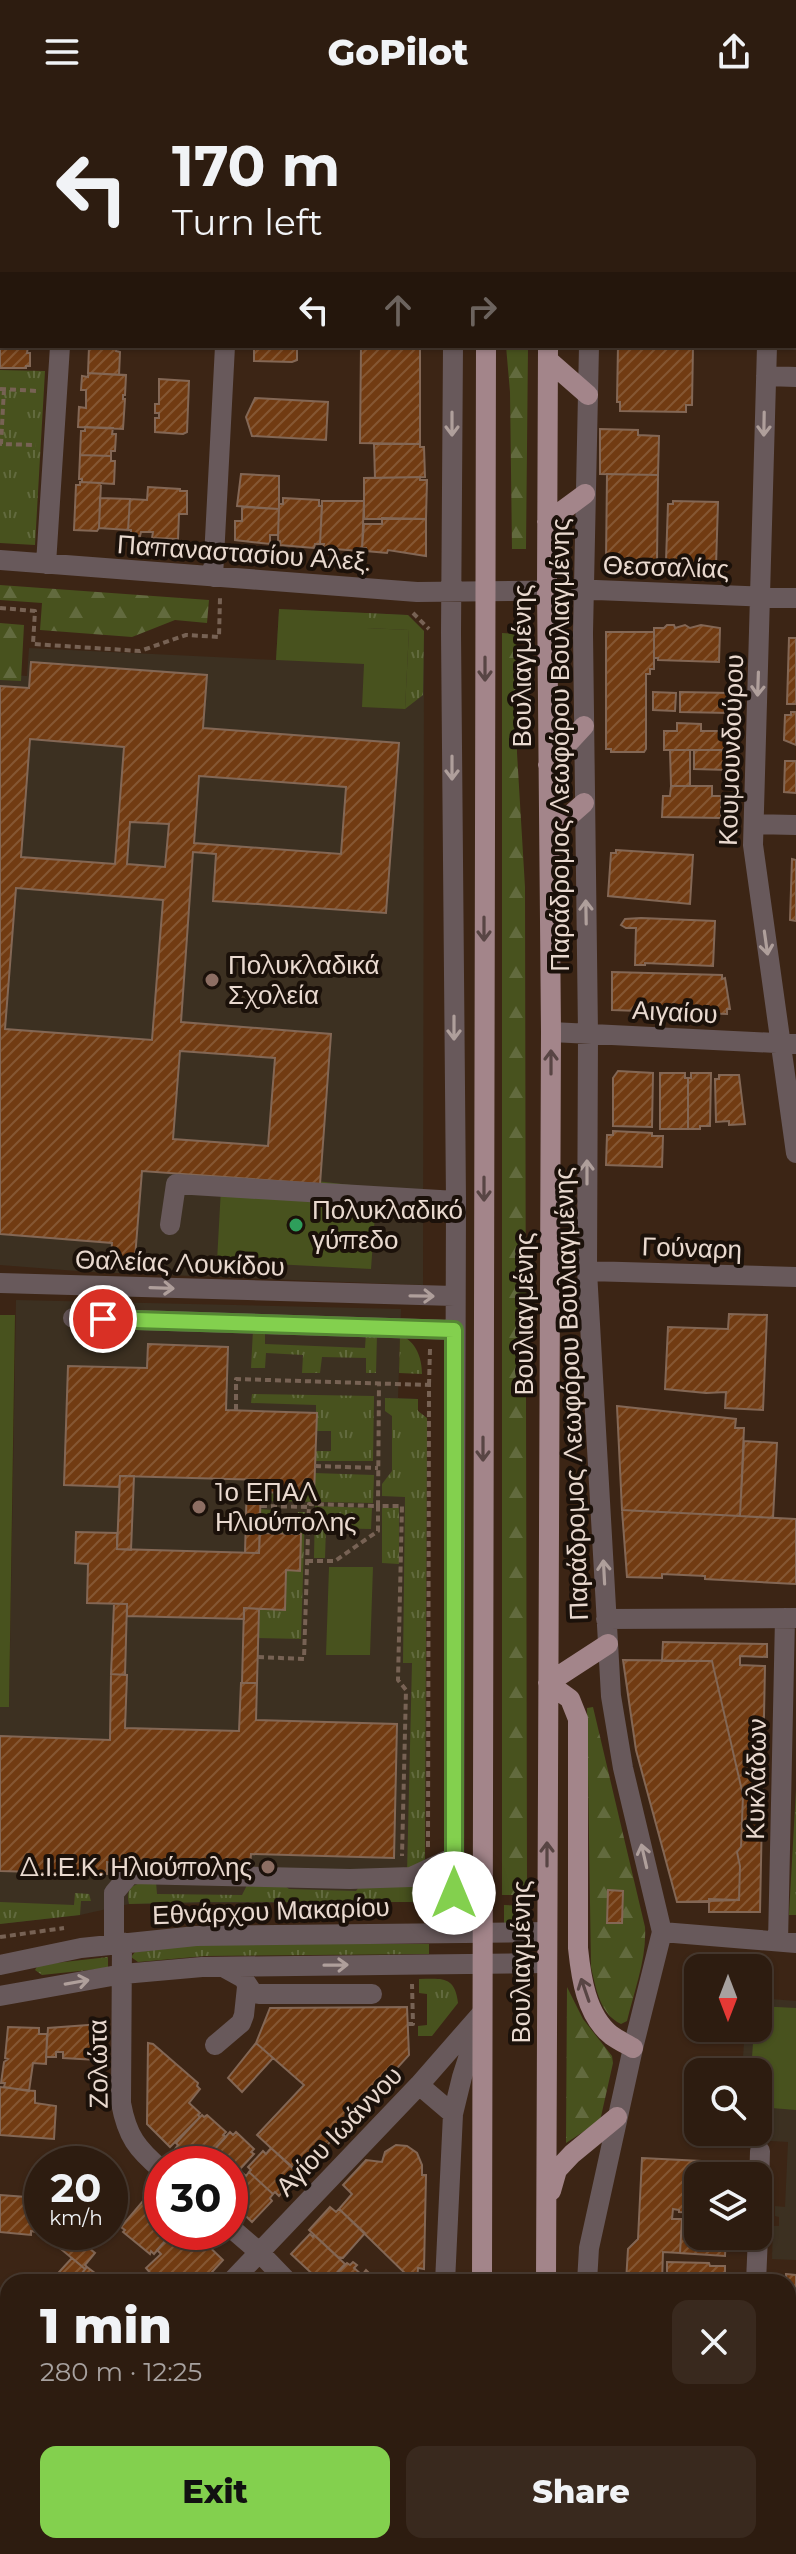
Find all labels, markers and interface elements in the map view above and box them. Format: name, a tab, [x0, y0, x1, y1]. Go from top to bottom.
icon: menu	[40, 30, 84, 74]
text: GoPilot	[328, 30, 468, 74]
icon: share	[712, 30, 756, 74]
text: 170 m	[172, 132, 340, 200]
icon: left	[40, 136, 144, 240]
text: Turn left	[172, 200, 323, 244]
icon: left	[292, 288, 336, 332]
icon: ahead	[376, 288, 420, 332]
icon: right	[460, 288, 504, 332]
one-way arrow	[445, 410, 460, 437]
one-way arrow	[757, 410, 772, 437]
street label: Παράδρομος Λεωφόρου Βουλιαγμένης	[544, 518, 576, 972]
street label: Παπαναστασίου Αλεξ.	[116, 528, 372, 578]
street label: Θεσσαλίας	[602, 549, 730, 585]
street label: Βουλιαγμένης	[506, 584, 538, 748]
street label: Κουμουνδούρου	[712, 654, 750, 846]
one-way arrow	[477, 655, 493, 682]
one-way arrow	[751, 670, 766, 697]
one-way arrow	[444, 754, 460, 781]
one-way arrow	[578, 899, 593, 926]
one-way arrow	[476, 915, 492, 942]
one-way arrow	[759, 930, 774, 955]
place label: Πολυκλαδικά Σχολεία	[228, 949, 380, 1011]
marker: Πολυκλαδικά Σχολεία	[203, 971, 221, 989]
street label: Αιγαίου	[631, 994, 719, 1030]
one-way arrow	[446, 1014, 462, 1041]
one-way arrow	[543, 1049, 559, 1076]
one-way arrow	[579, 1159, 595, 1186]
street label: Παράδρομος Λεωφόρου Βουλιαγμένης	[547, 1167, 595, 1621]
one-way arrow	[476, 1175, 492, 1202]
place label: Πολυκλαδικό γύπεδο	[312, 1194, 463, 1256]
marker: Πολυκλαδικό γύπεδο	[287, 1216, 305, 1234]
street label: Γούναρη	[641, 1230, 743, 1266]
street label: Βουλιαγμένης	[508, 1232, 540, 1396]
street label: Θαλείας Λουκίδου	[75, 1243, 285, 1283]
one-way arrow	[148, 1281, 175, 1296]
pin	[69, 1285, 137, 1353]
one-way arrow	[408, 1289, 435, 1304]
icon: arrive	[81, 1297, 125, 1341]
one-way arrow	[475, 1435, 491, 1462]
place label: 1ο ΕΠΑΛ Ηλιούπολης	[215, 1476, 357, 1538]
marker: 1ο ΕΠΑΛ Ηλιούπολης	[190, 1498, 208, 1516]
one-way arrow	[596, 1559, 611, 1586]
street label: Κυκλάδων	[739, 1718, 773, 1840]
one-way arrow	[539, 1841, 555, 1868]
one-way arrow	[636, 1844, 651, 1869]
place label: Δ.Ι.Ε.Κ. Ηλιούπολης	[20, 1851, 252, 1883]
position arrow	[412, 1851, 496, 1935]
marker: Δ.Ι.Ε.Κ. Ηλιούπολης	[259, 1858, 277, 1876]
street label: Βουλιαγμένης	[505, 1880, 537, 2044]
street label: Εθνάρχου Μακαρίου	[152, 1891, 390, 1931]
north arrow	[684, 1954, 772, 2042]
map controls	[684, 1954, 772, 2250]
one-way arrow	[322, 1957, 349, 1973]
one-way arrow	[64, 1974, 89, 1989]
one-way arrow	[577, 1978, 592, 2003]
street label: Ζολώτα	[81, 2019, 115, 2109]
button: search	[684, 2058, 772, 2146]
street label: Αγίου Ιωάννου	[269, 2059, 409, 2203]
speed limit sign: 30	[144, 2146, 248, 2250]
button: layers	[684, 2162, 772, 2250]
text: 20	[51, 2163, 101, 2212]
text: km/h	[49, 2206, 103, 2230]
text: 1 min	[40, 2297, 172, 2355]
button: close	[672, 2300, 756, 2384]
text: 280 m · 12:25	[40, 2356, 202, 2388]
button: Exit	[40, 2446, 390, 2538]
button: Share	[406, 2446, 756, 2538]

